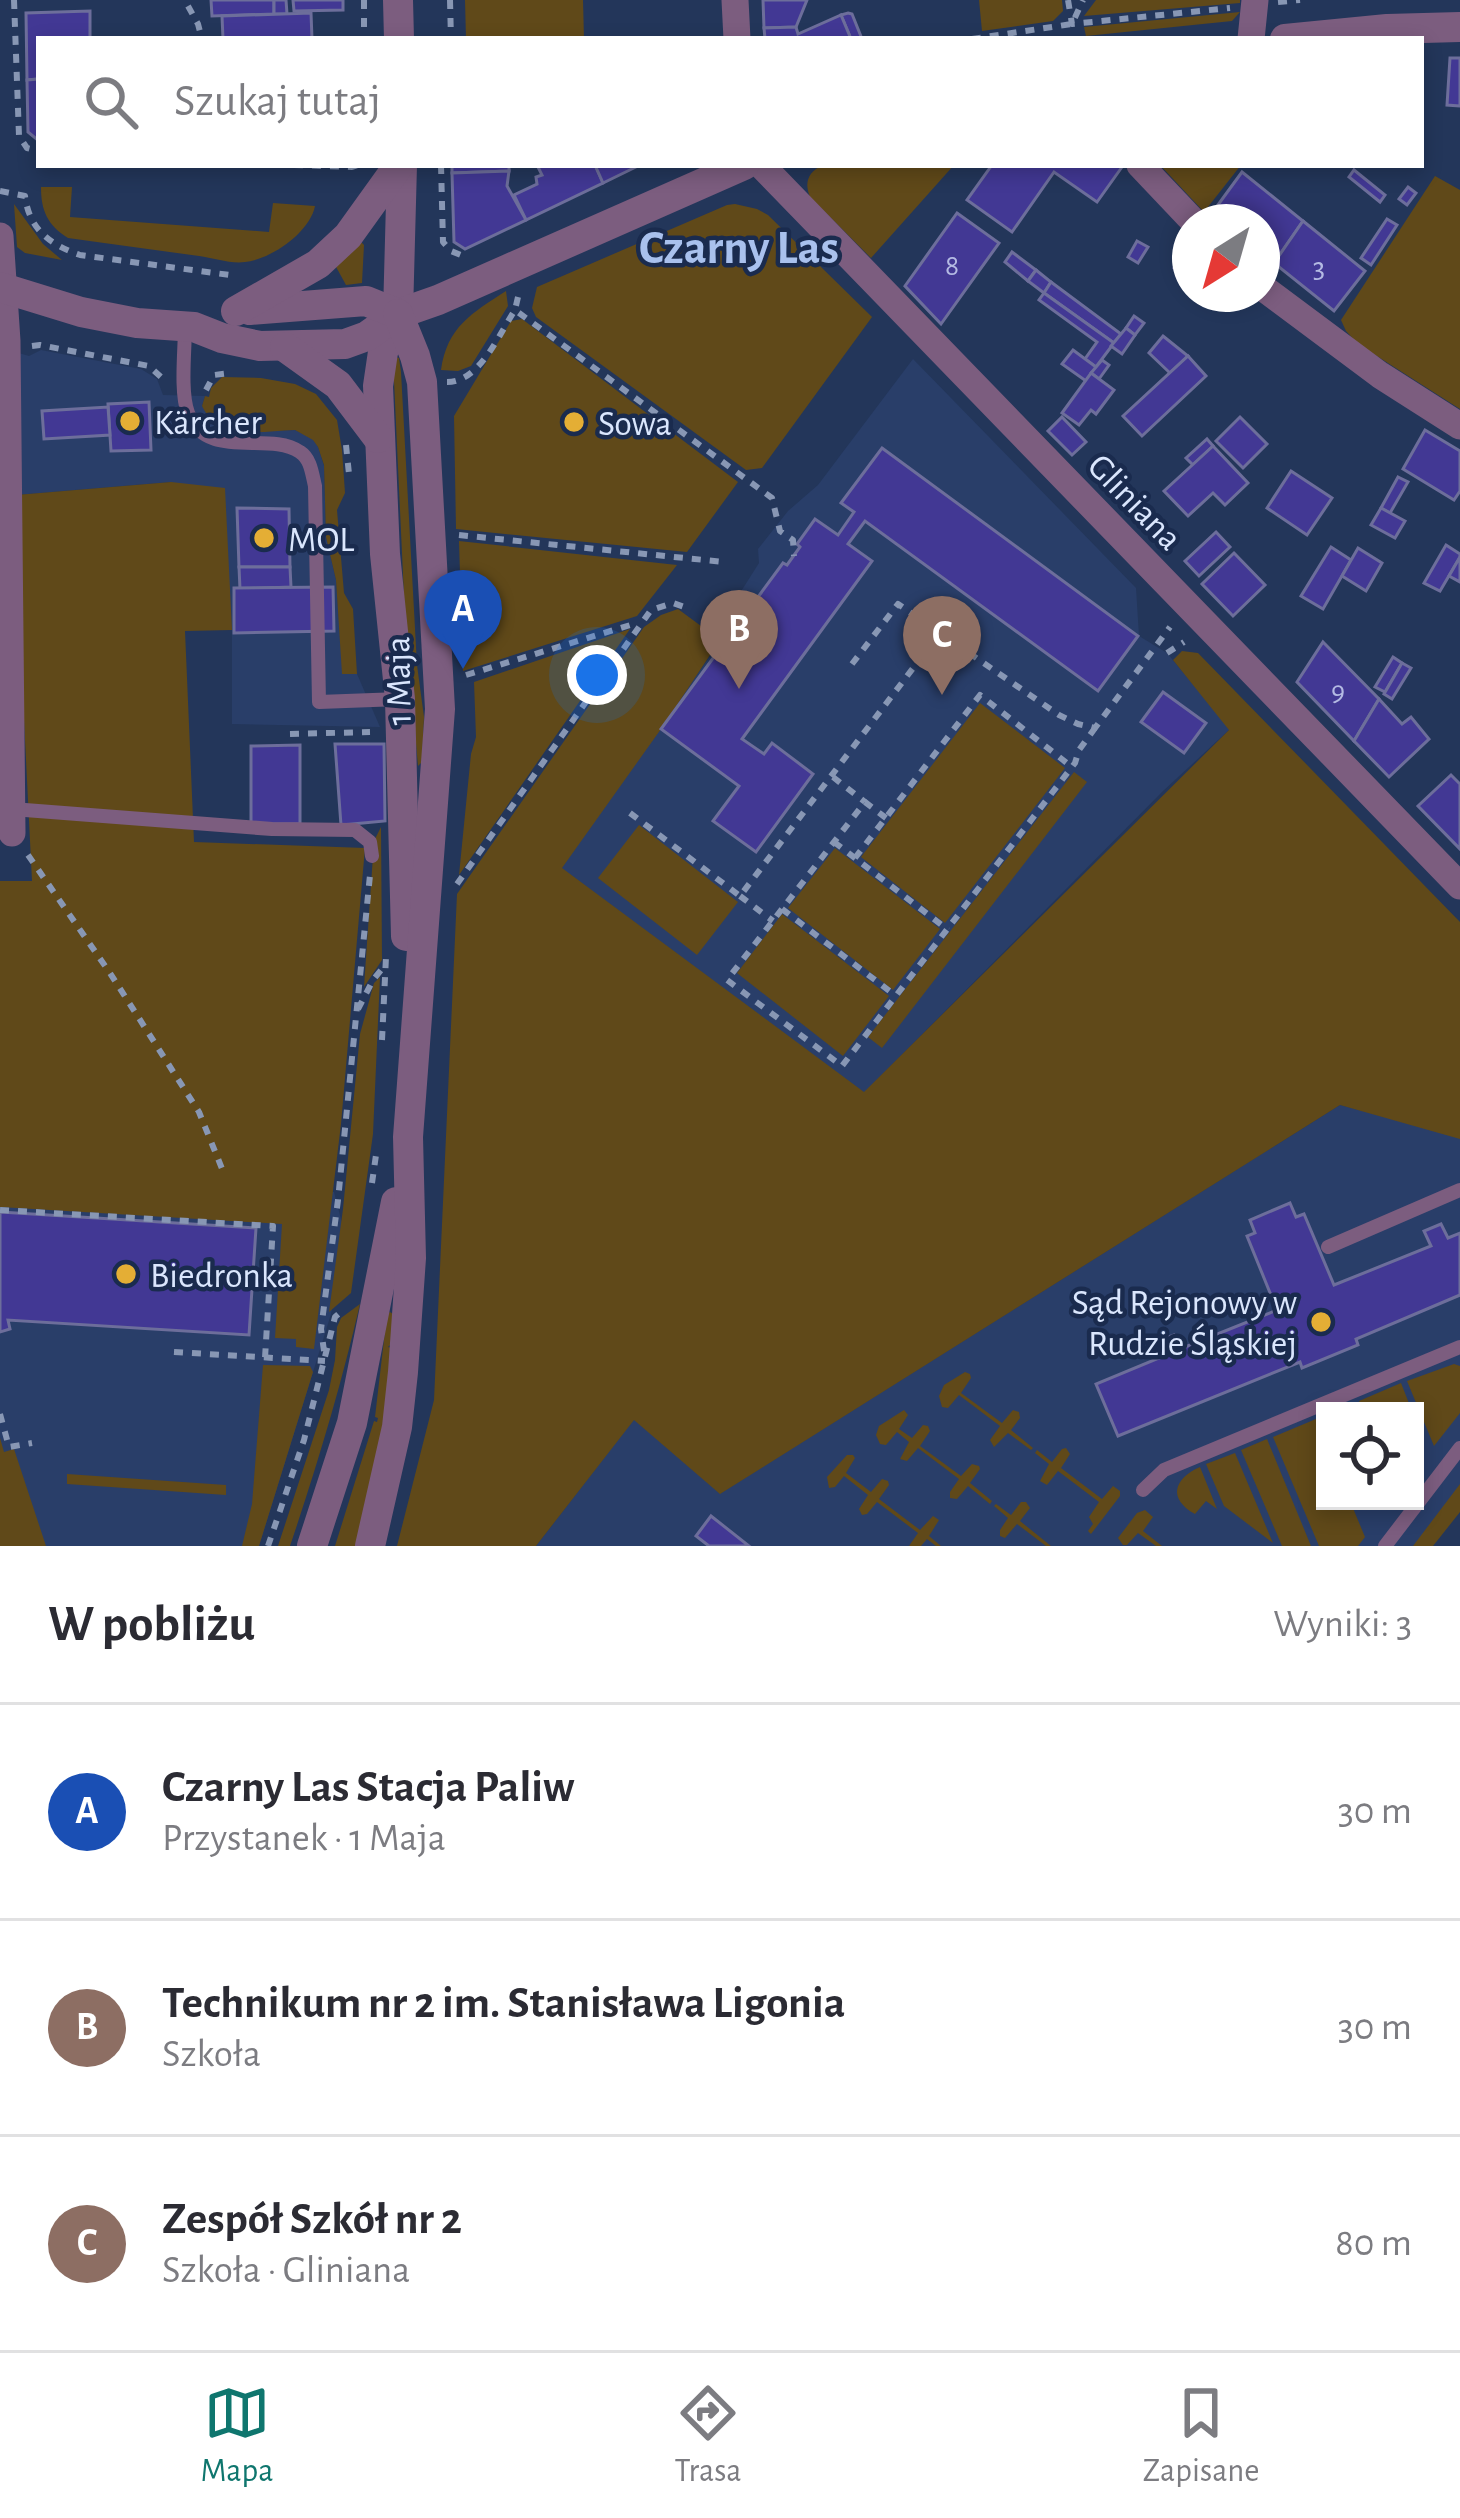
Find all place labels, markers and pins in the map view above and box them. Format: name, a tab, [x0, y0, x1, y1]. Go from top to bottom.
place label: Kärcher	[154, 405, 262, 441]
place label: Sowa	[598, 406, 672, 442]
marker: Kärcher	[117, 408, 143, 434]
marker: Sowa	[561, 409, 587, 435]
place label: MOL	[288, 522, 354, 558]
marker: MOL	[251, 525, 277, 551]
pin: A	[424, 570, 502, 669]
pin: B	[700, 590, 778, 689]
pin: C	[903, 596, 981, 695]
place label: Biedronka	[150, 1258, 293, 1294]
marker: Biedronka	[113, 1261, 139, 1287]
place label: Sąd Rejonowy w Rudzie Śląskiej	[1072, 1285, 1297, 1363]
marker: Sąd Rejonowy w Rudzie Śląskiej	[1308, 1309, 1334, 1335]

